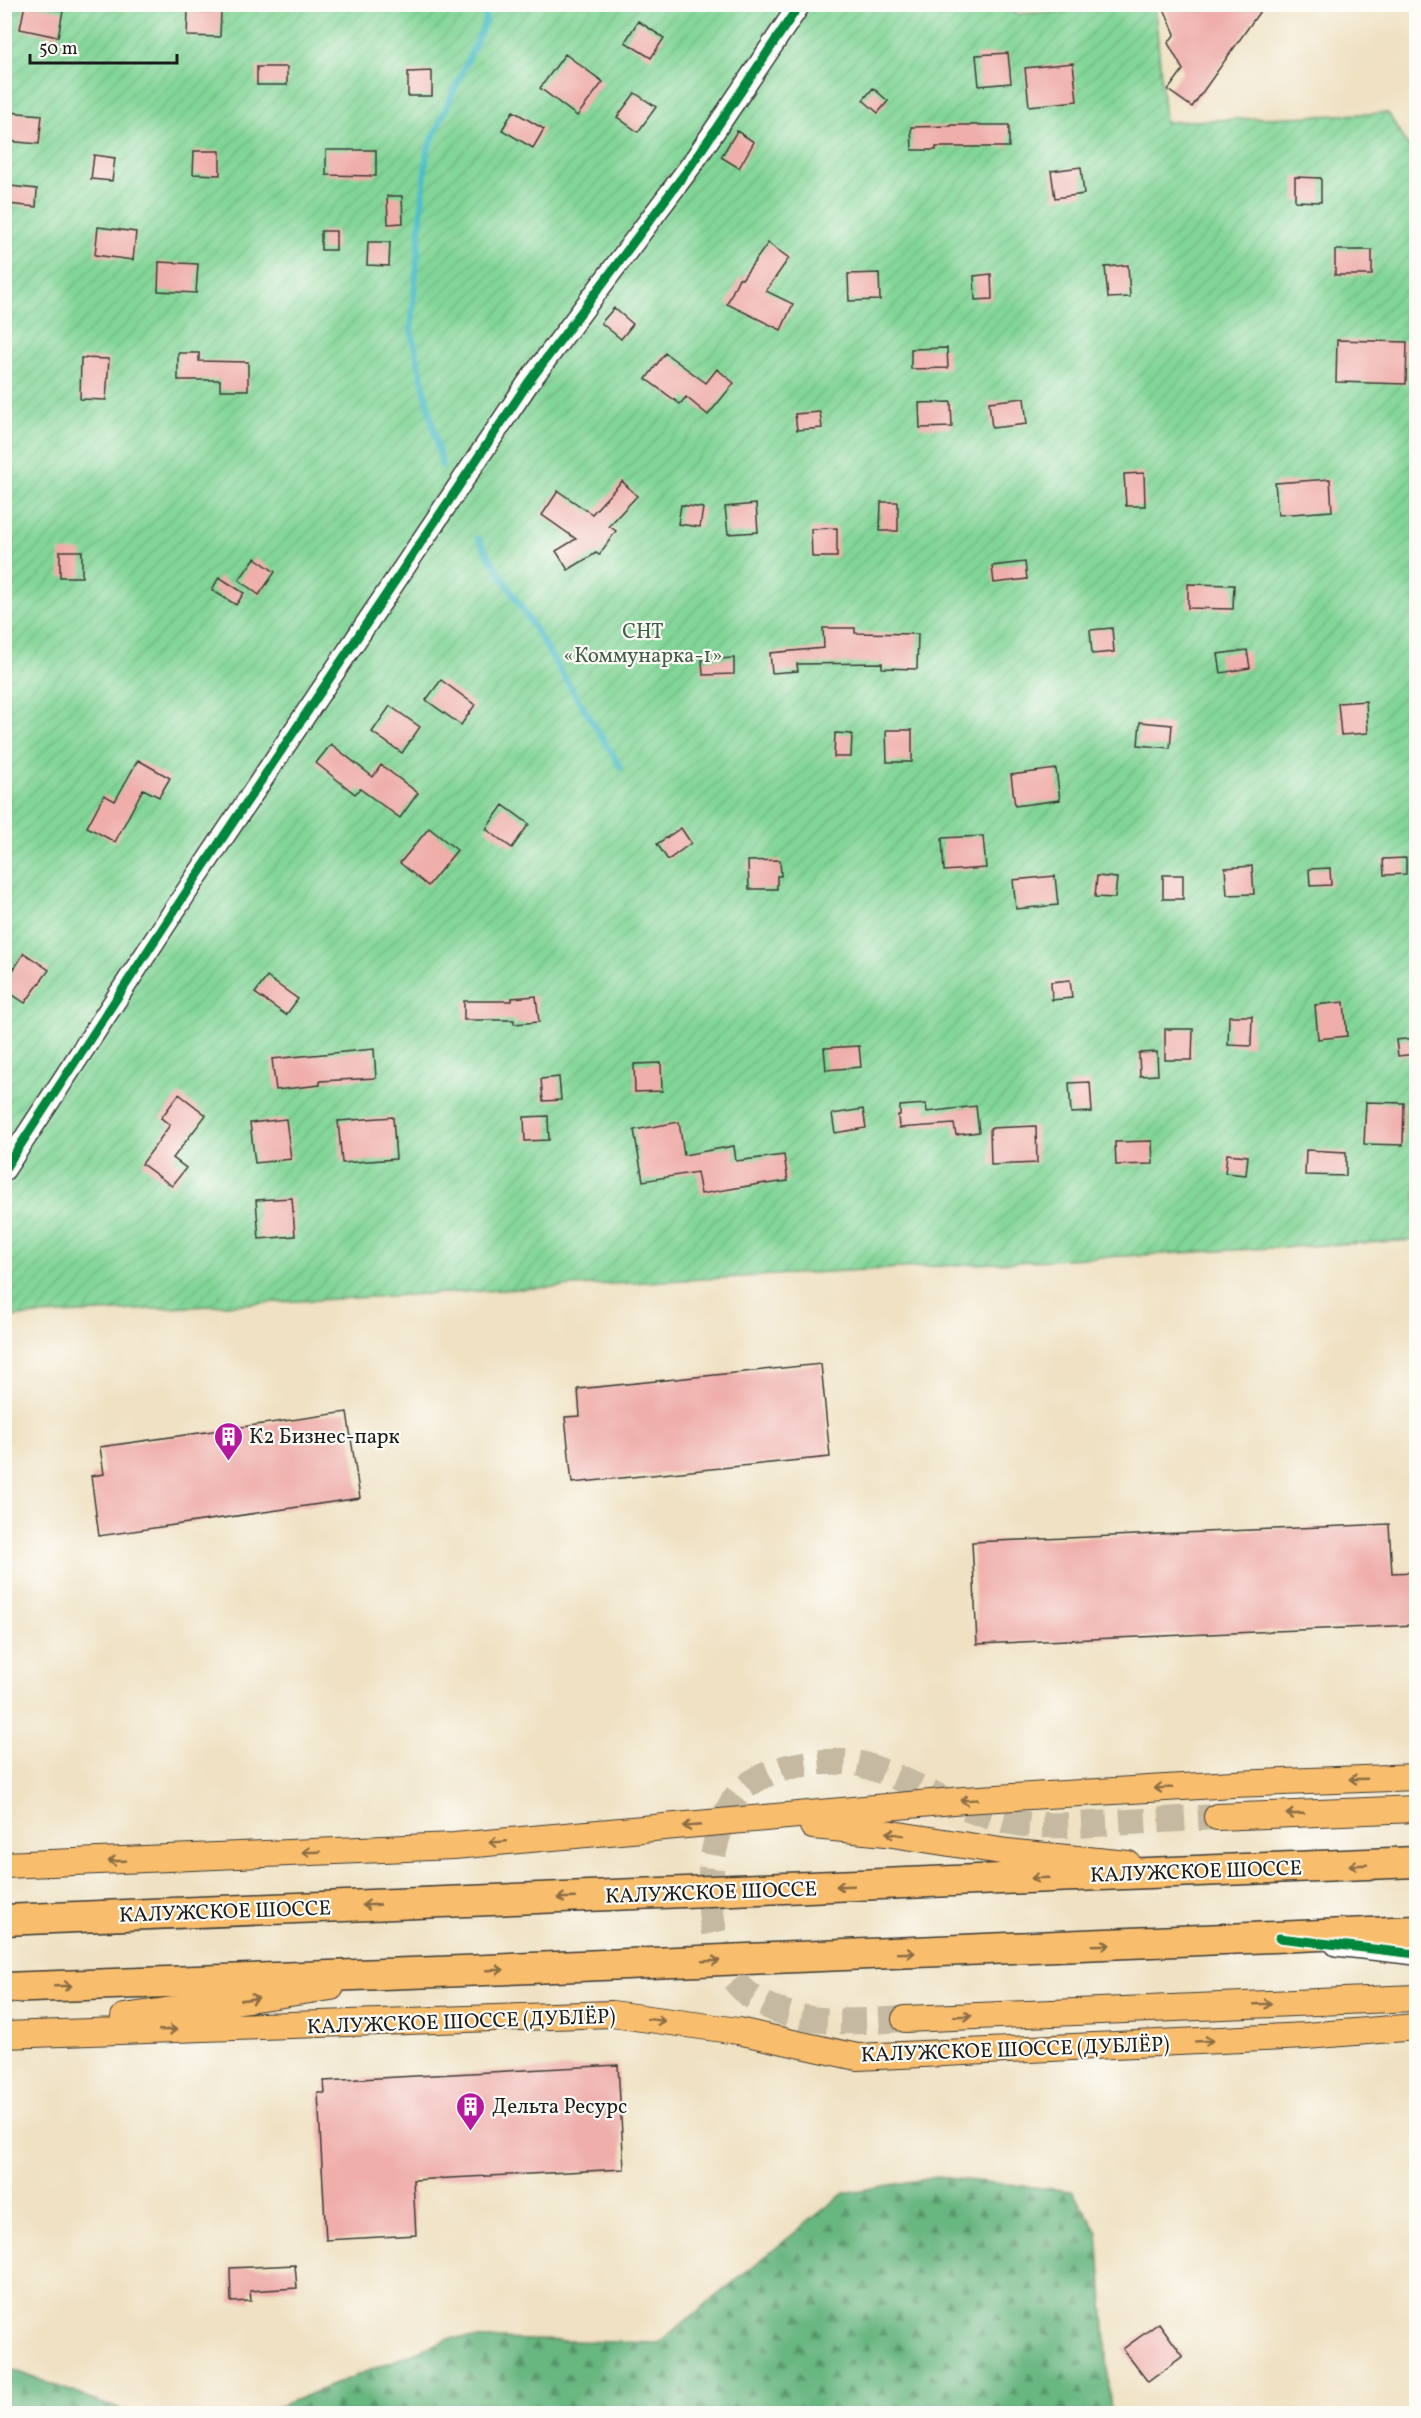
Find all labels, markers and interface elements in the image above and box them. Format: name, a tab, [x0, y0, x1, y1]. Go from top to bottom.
scale bar	[30, 27, 177, 65]
text: 50 m	[39, 37, 78, 62]
park label: СНТ «Коммунарка-1»	[564, 618, 722, 671]
building icon: К2 Бизнес-парк	[212, 1420, 244, 1462]
place label: К2 Бизнес-парк	[249, 1423, 400, 1452]
one-way arrow	[1349, 1774, 1369, 1785]
one-way arrow	[1154, 1783, 1174, 1794]
one-way arrow	[959, 1795, 979, 1806]
one-way arrow	[1286, 1808, 1306, 1820]
one-way arrow	[682, 1821, 702, 1832]
one-way arrow	[885, 1829, 905, 1840]
one-way arrow	[488, 1837, 508, 1848]
one-way arrow	[302, 1847, 322, 1858]
street label: КАЛУЖСКОЕ ШОССЕ	[1089, 1854, 1303, 1891]
one-way arrow	[107, 1855, 127, 1866]
one-way arrow	[1349, 1859, 1369, 1870]
one-way arrow	[1030, 1872, 1050, 1884]
street label: КАЛУЖСКОЕ ШОССЕ	[604, 1875, 818, 1912]
one-way arrow	[835, 1881, 855, 1892]
one-way arrow	[556, 1892, 576, 1903]
street label: КАЛУЖСКОЕ ШОССЕ	[118, 1894, 332, 1931]
one-way arrow	[362, 1900, 382, 1911]
one-way arrow	[1090, 1940, 1110, 1951]
one-way arrow	[896, 1948, 916, 1959]
one-way arrow	[701, 1956, 721, 1967]
one-way arrow	[485, 1965, 505, 1976]
one-way arrow	[52, 1980, 72, 1991]
one-way arrow	[239, 1994, 259, 2005]
one-way arrow	[1253, 1998, 1273, 2010]
street label: КАЛУЖСКОЕ ШОССЕ (ДУБЛЁР)	[306, 2003, 616, 2042]
one-way arrow	[953, 2011, 973, 2022]
one-way arrow	[646, 2015, 666, 2026]
one-way arrow	[157, 2024, 177, 2035]
street label: КАЛУЖСКОЕ ШОССЕ (ДУБЛЁР)	[860, 2031, 1170, 2070]
one-way arrow	[1194, 2035, 1214, 2047]
building icon: Дельта Ресурс	[455, 2090, 487, 2132]
place label: Дельта Ресурс	[492, 2093, 627, 2122]

